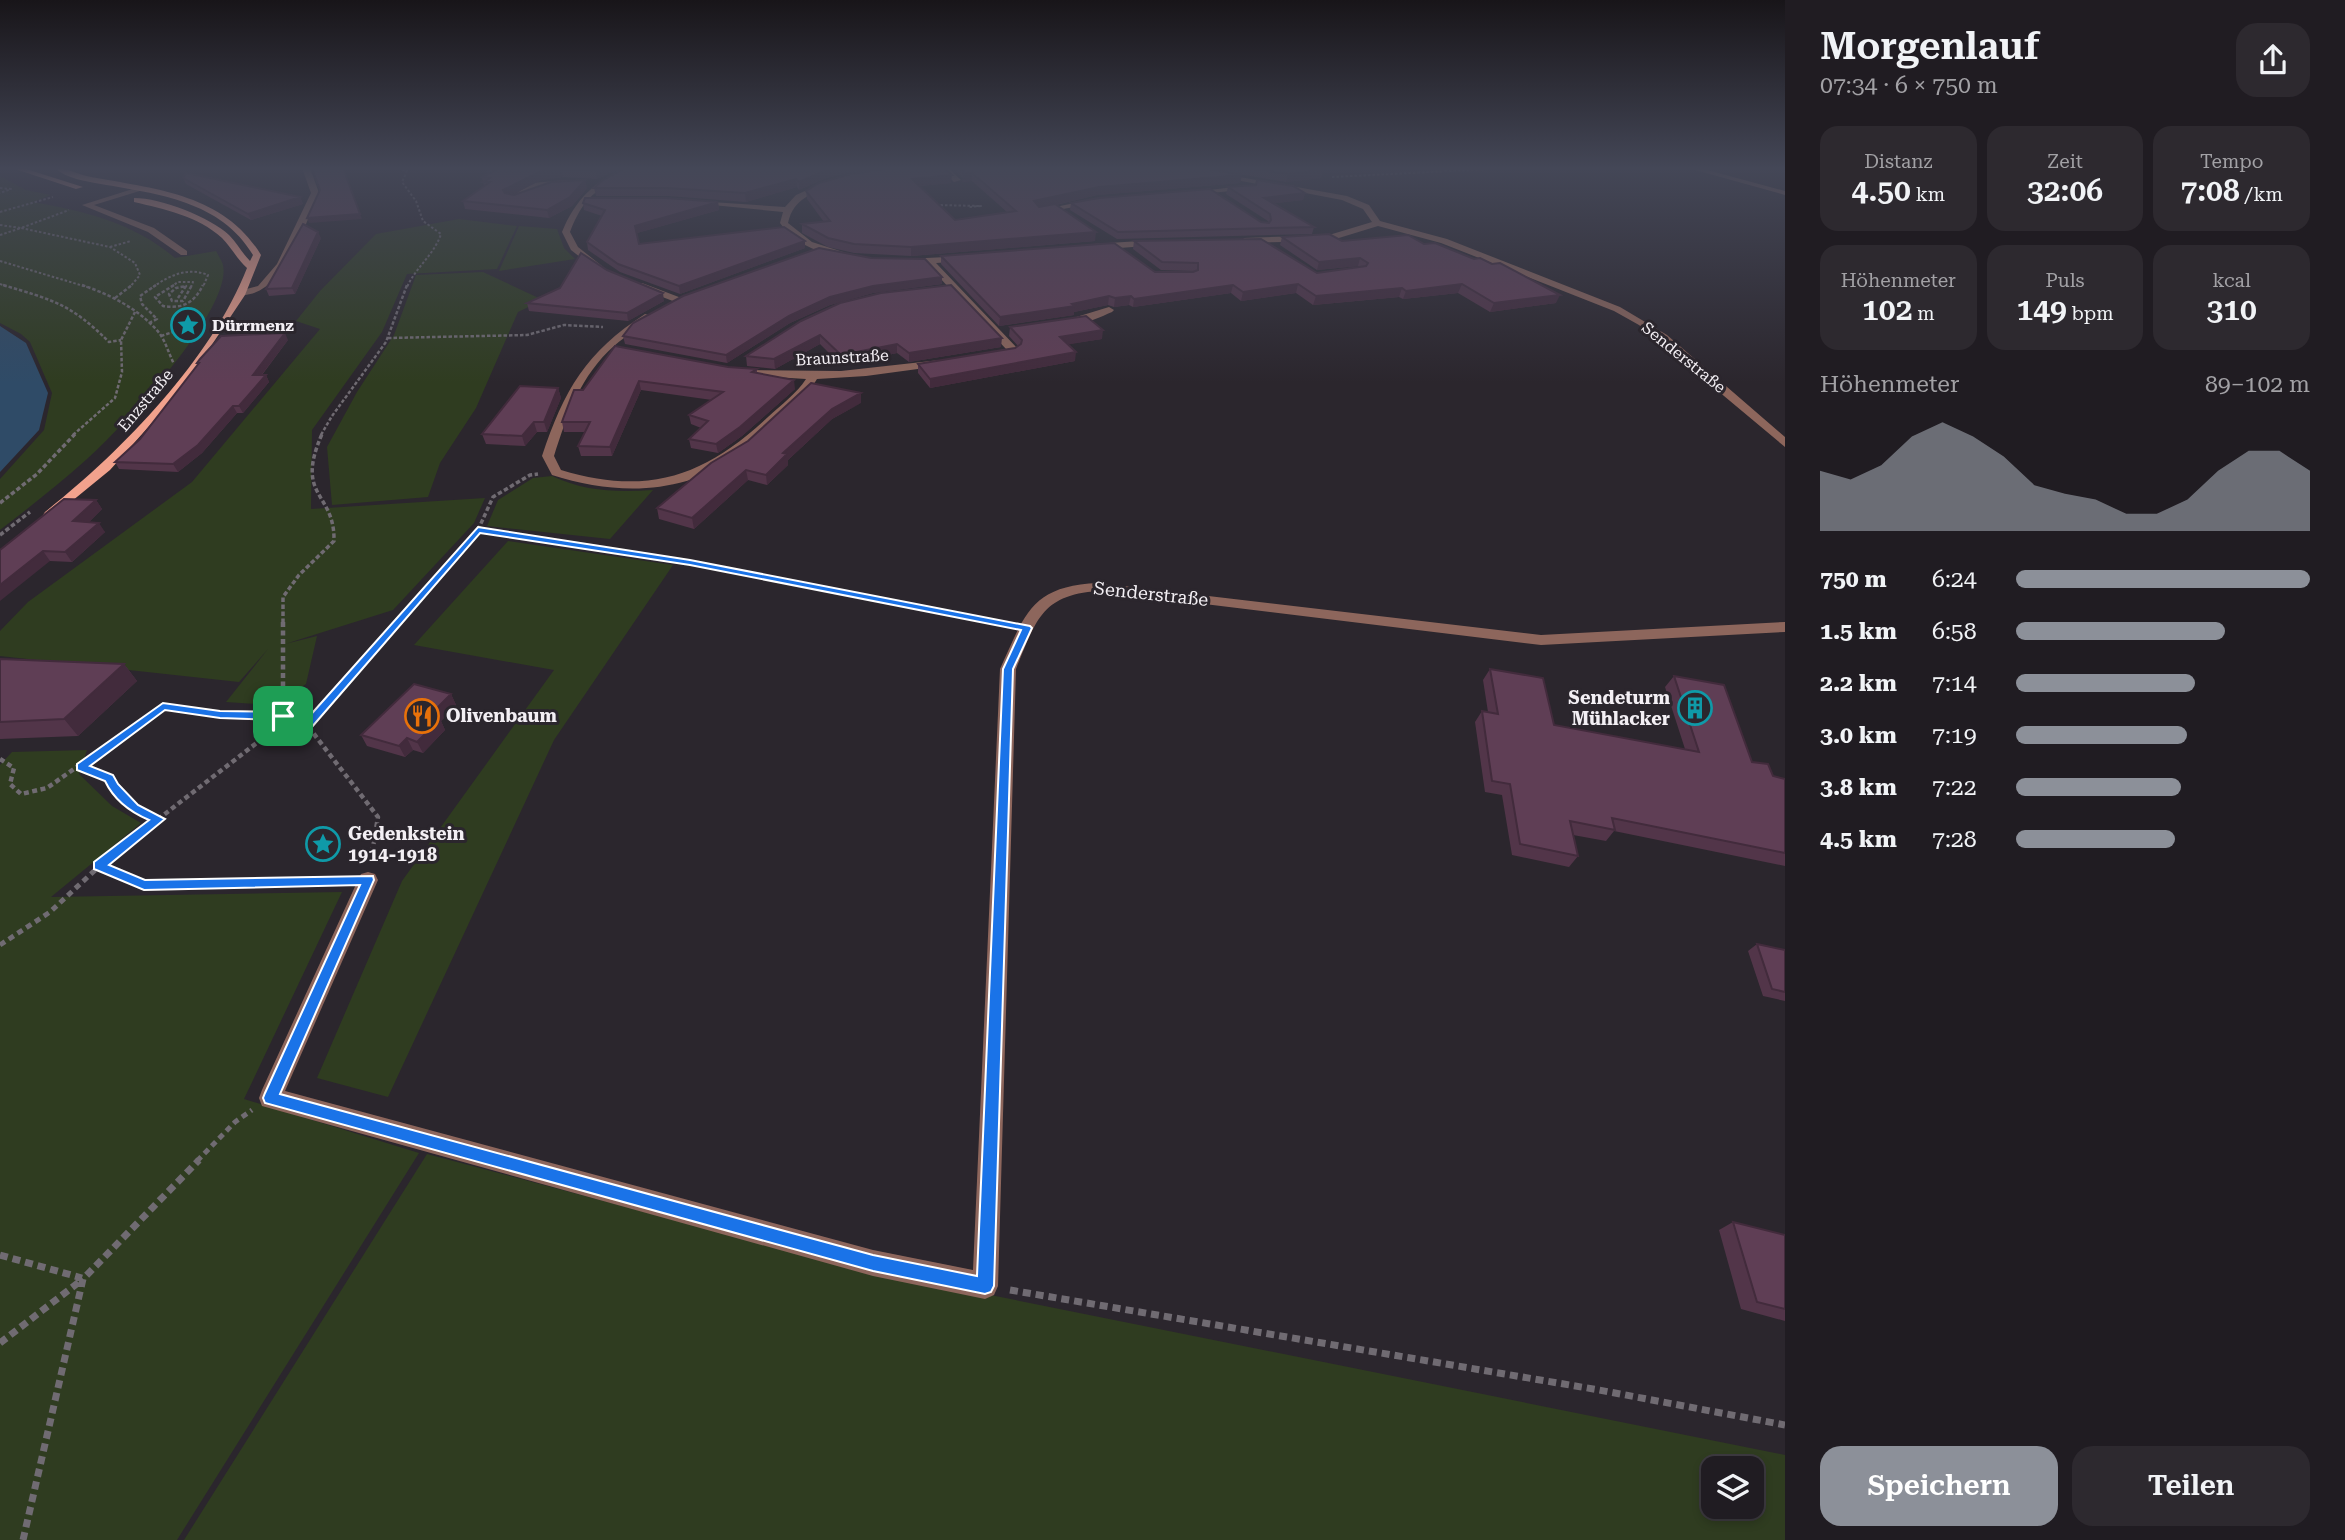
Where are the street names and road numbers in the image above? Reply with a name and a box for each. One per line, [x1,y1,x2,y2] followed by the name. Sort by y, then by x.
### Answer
[1638,318,1730,397] street label: Senderstraße
[795,346,889,369] street label: Braunstraße
[114,365,177,435] street label: Enzstraße
[1093,577,1210,610] street label: Senderstraße

